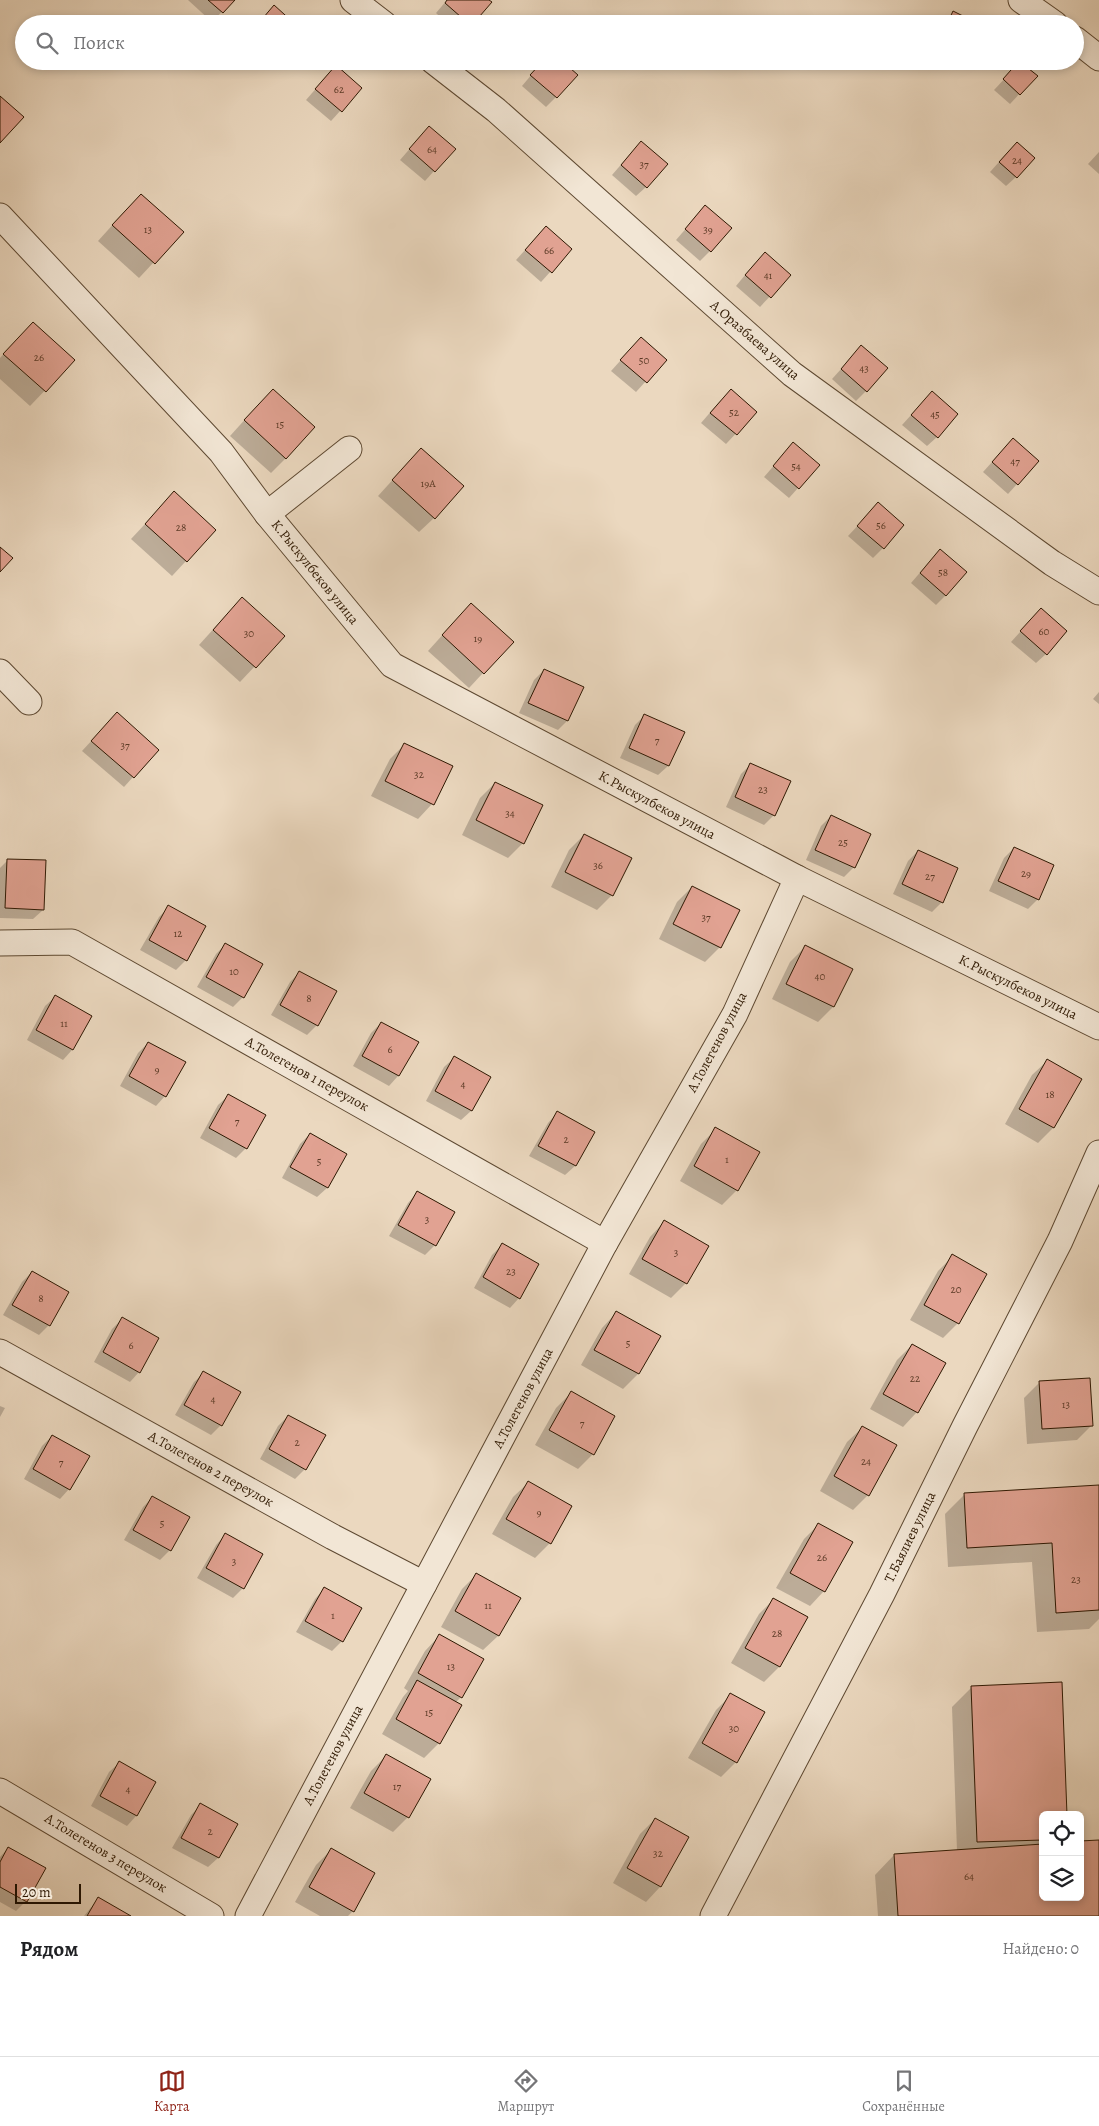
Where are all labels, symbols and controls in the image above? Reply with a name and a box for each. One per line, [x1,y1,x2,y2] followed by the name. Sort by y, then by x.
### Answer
[15,15,1084,70] search box
[33,29,61,57] icon: search
[73,30,125,56] text: Поиск
[334,82,344,97] house number: 62
[427,142,437,157] house number: 64
[1012,153,1022,168] house number: 24
[639,157,649,172] house number: 37
[144,222,152,237] house number: 13
[703,222,713,237] house number: 39
[544,243,554,258] house number: 66
[764,268,773,283] house number: 41
[705,295,804,385] street label: А.Оразбаева улица
[34,350,44,365] house number: 26
[639,353,649,368] house number: 50
[859,361,869,376] house number: 43
[729,405,739,420] house number: 52
[930,407,940,422] house number: 45
[276,417,285,432] house number: 15
[1010,454,1020,469] house number: 47
[791,459,801,474] house number: 54
[420,476,436,491] house number: 19А
[267,516,364,629] street label: К.Рыскулбеков улица
[876,518,886,533] house number: 56
[176,520,186,535] house number: 28
[938,565,948,580] house number: 58
[1039,624,1050,639] house number: 60
[244,626,254,641] house number: 30
[474,631,482,646] house number: 19
[655,733,660,748] house number: 7
[120,738,130,753] house number: 37
[595,766,719,844] street label: К.Рыскулбеков улица
[414,767,424,782] house number: 32
[758,782,768,797] house number: 23
[505,806,515,821] house number: 34
[838,835,848,850] house number: 25
[593,858,603,873] house number: 36
[1021,866,1031,881] house number: 29
[925,869,935,884] house number: 27
[701,910,711,925] house number: 37
[174,926,183,941] house number: 12
[956,950,1081,1024] street label: К.Рыскулбеков улица
[229,964,239,979] house number: 10
[815,969,826,984] house number: 40
[682,988,752,1096] street label: А.Толегенов улица
[306,991,312,1006] house number: 8
[60,1016,68,1031] house number: 11
[241,1032,372,1116] street label: А.Толегенов 1 переулок
[387,1042,393,1057] house number: 6
[154,1062,160,1077] house number: 9
[461,1077,466,1092] house number: 4
[1045,1087,1055,1102] house number: 18
[235,1114,240,1129] house number: 7
[563,1132,569,1147] house number: 2
[725,1152,729,1167] house number: 1
[317,1154,322,1169] house number: 5
[425,1212,429,1227] house number: 3
[674,1245,678,1260] house number: 3
[506,1264,516,1279] house number: 23
[950,1282,962,1297] house number: 20
[38,1291,44,1306] house number: 8
[626,1336,631,1351] house number: 5
[128,1338,134,1353] house number: 6
[488,1344,558,1452] street label: А.Толегенов улица
[910,1371,920,1386] house number: 22
[211,1392,216,1407] house number: 4
[1062,1397,1070,1412] house number: 13
[580,1416,585,1431] house number: 7
[144,1426,277,1511] street label: А.Толегенов 2 переулок
[294,1435,300,1450] house number: 2
[861,1454,871,1469] house number: 24
[59,1455,64,1470] house number: 7
[880,1488,940,1586] street label: Т.Баялиев улица
[536,1505,542,1520] house number: 9
[160,1516,165,1531] house number: 5
[817,1550,827,1565] house number: 26
[232,1554,236,1569] house number: 3
[1071,1572,1081,1587] house number: 23
[484,1598,492,1613] house number: 11
[331,1608,335,1623] house number: 1
[772,1626,782,1641] house number: 28
[447,1659,455,1674] house number: 13
[298,1701,368,1809] street label: А.Толегенов улица
[425,1705,434,1720] house number: 15
[729,1721,739,1736] house number: 30
[393,1779,402,1794] house number: 17
[126,1782,131,1797] house number: 4
[40,1808,171,1897] street label: А.Толегенов 3 переулок
[1039,1811,1084,1901] map controls
[1039,1811,1084,1856] button: locate
[207,1824,213,1839] house number: 2
[653,1846,663,1861] house number: 32
[1039,1856,1084,1901] button: layers
[964,1869,974,1884] house number: 64
[15,1881,81,1904] scale bar
[22,1883,51,1902] text: 20 m
[20,1935,78,1963] text: Рядом
[1002,1938,1079,1960] text: Найдено: 0
[154,2067,189,2116] tab: Карта
[498,2067,554,2116] tab: Маршрут
[862,2067,945,2116] tab: Сохранённые

